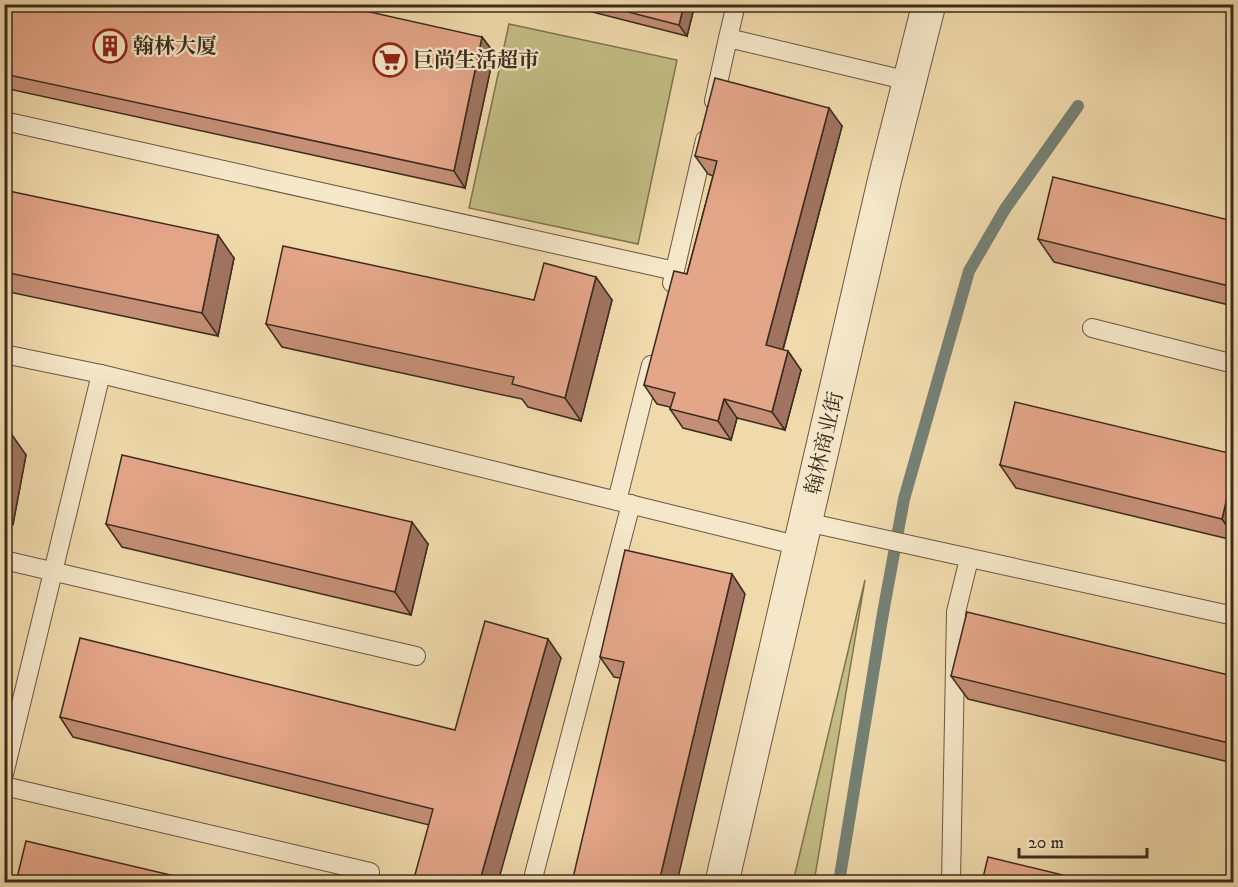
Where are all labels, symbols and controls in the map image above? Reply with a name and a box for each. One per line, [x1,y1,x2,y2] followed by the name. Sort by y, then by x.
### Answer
[92,28,128,64] building icon: 翰林大厦
[133,34,217,60] place label: 翰林大厦
[372,42,408,78] supermarket icon: 巨尚生活超市
[413,48,539,74] place label: 巨尚生活超市
[800,389,849,497] street label: 翰林商业街
[1019,821,1146,859] scale bar
[1028,832,1064,854] text: 20 m

